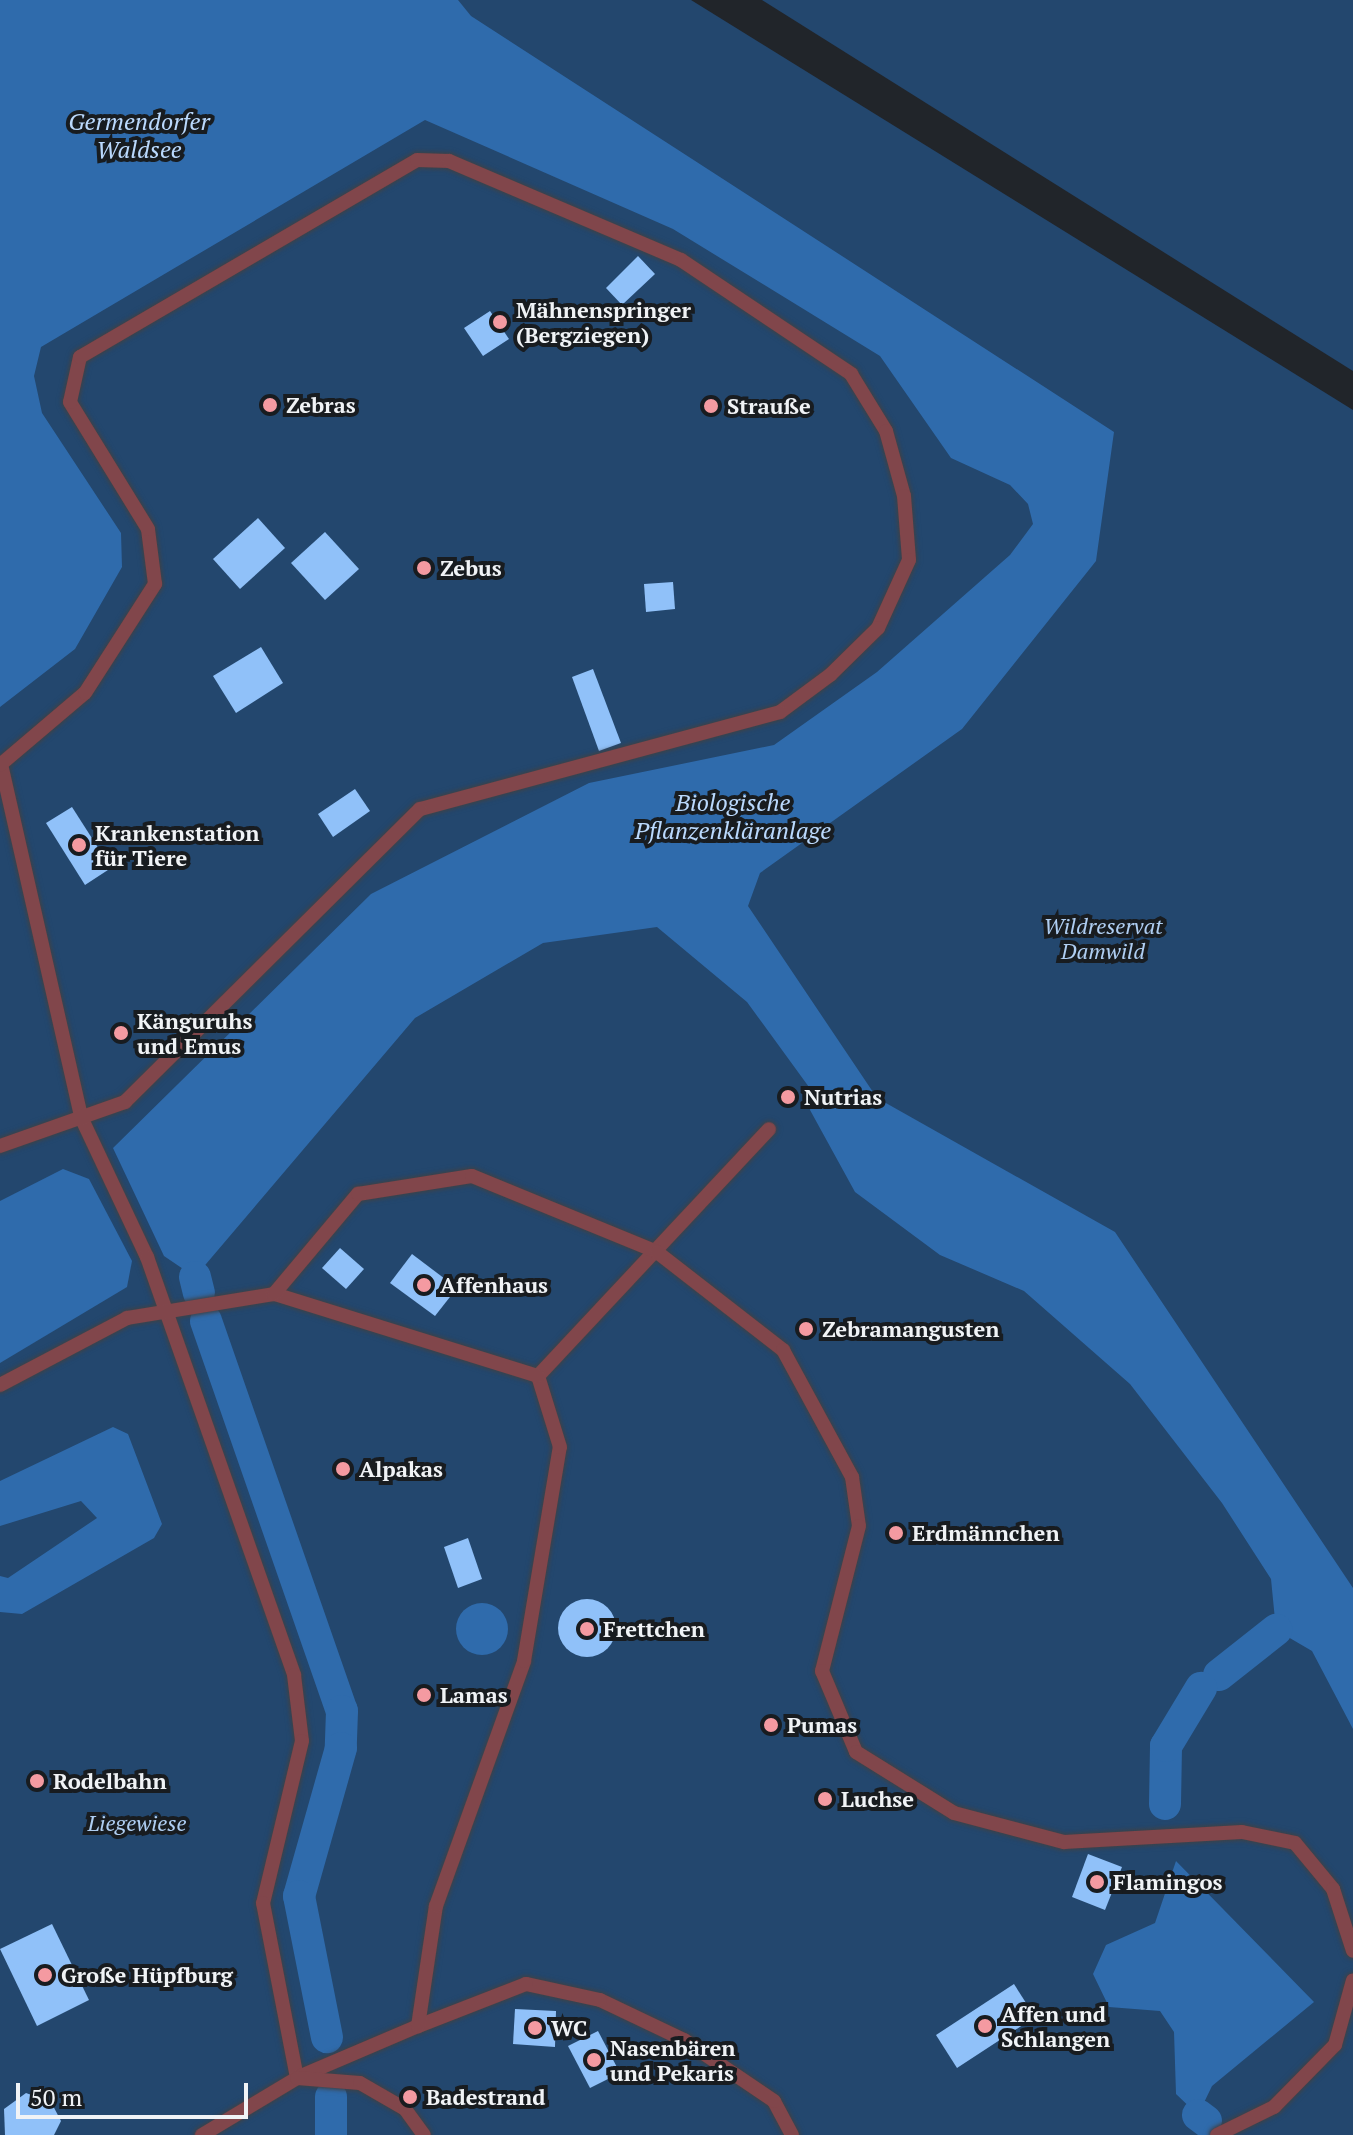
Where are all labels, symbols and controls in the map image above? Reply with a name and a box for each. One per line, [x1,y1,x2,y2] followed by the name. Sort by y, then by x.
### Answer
[68,108,210,164] water label: Germendorfer Waldsee
[516,296,691,348] place label: Mähnenspringer (Bergziegen)
[491,313,509,331] marker: Mähnenspringer (Bergziegen)
[286,392,356,418] place label: Zebras
[727,393,811,419] place label: Strauße
[261,396,279,414] marker: Zebras
[702,397,720,415] marker: Strauße
[440,555,502,581] place label: Zebus
[415,559,433,577] marker: Zebus
[635,789,831,845] water label: Biologische Pflanzenkläranlage
[95,819,259,870] place label: Krankenstation für Tiere
[70,836,88,854] marker: Krankenstation für Tiere
[1043,912,1163,964] park label: Wildreservat Damwild
[137,1007,252,1058] place label: Känguruhs und Emus
[112,1024,130,1042] marker: Känguruhs und Emus
[804,1084,882,1110] place label: Nutrias
[779,1088,797,1106] marker: Nutrias
[440,1272,548,1298] place label: Affenhaus
[415,1276,433,1294] marker: Affenhaus
[822,1316,999,1342] place label: Zebramangusten
[797,1320,815,1338] marker: Zebramangusten
[359,1456,443,1482] place label: Alpakas
[334,1460,352,1478] marker: Alpakas
[912,1520,1060,1546] place label: Erdmännchen
[887,1524,905,1542] marker: Erdmännchen
[603,1616,705,1642] place label: Frettchen
[578,1620,596,1638] marker: Frettchen
[440,1682,508,1708] place label: Lamas
[415,1686,433,1704] marker: Lamas
[787,1712,857,1738] place label: Pumas
[762,1716,780,1734] marker: Pumas
[53,1768,167,1794] place label: Rodelbahn
[28,1772,46,1790] marker: Rodelbahn
[841,1786,914,1812] place label: Luchse
[816,1790,834,1808] marker: Luchse
[87,1810,187,1836] park label: Liegewiese
[1113,1869,1222,1895] place label: Flamingos
[1088,1873,1106,1891] marker: Flamingos
[61,1962,233,1988] place label: Große Hüpfburg
[36,1966,54,1984] marker: Große Hüpfburg
[1001,2000,1110,2052] place label: Affen und Schlangen
[551,2015,587,2041] place label: WC
[976,2017,994,2035] marker: Affen und Schlangen
[526,2019,544,2037] marker: WC
[610,2034,736,2086] place label: Nasenbären und Pekaris
[585,2051,603,2069] marker: Nasenbären und Pekaris
[20,2067,252,2117] scale bar
[30,2081,82,2113] text: 50 m
[426,2084,545,2110] place label: Badestrand
[401,2088,419,2106] marker: Badestrand

